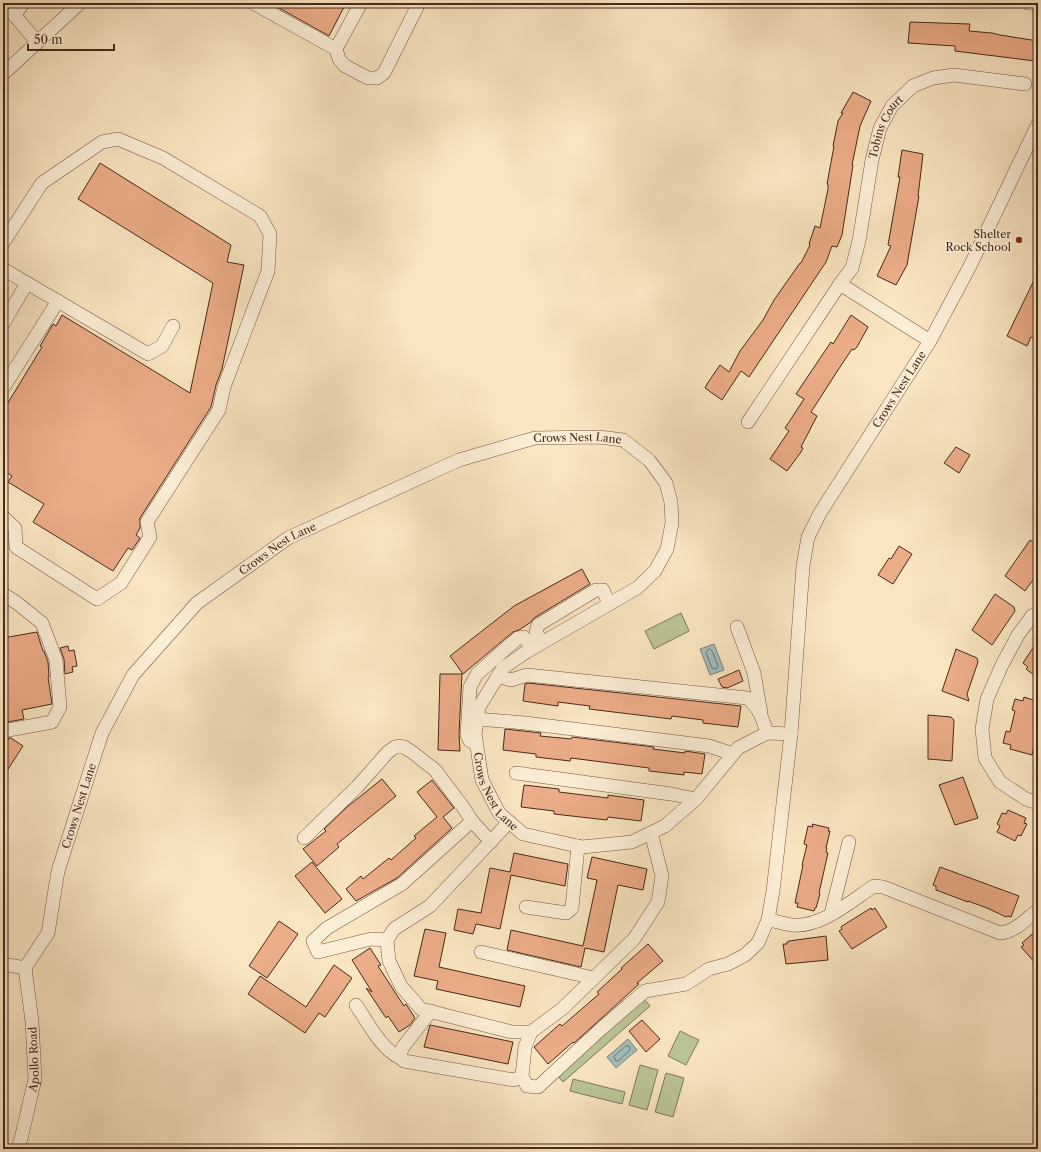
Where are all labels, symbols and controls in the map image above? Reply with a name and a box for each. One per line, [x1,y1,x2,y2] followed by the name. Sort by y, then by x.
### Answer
[28,26,114,52] scale bar
[34,32,63,47] text: 50 m
[866,92,906,160] street label: Tobins Court
[945,227,1012,254] place label: Shelter Rock School
[1014,235,1024,245] marker: Shelter Rock School
[869,348,929,430] street label: Crows Nest Lane
[533,430,623,447] street label: Crows Nest Lane
[236,519,318,578] street label: Crows Nest Lane
[471,751,521,834] street label: Crows Nest Lane
[59,762,99,850] street label: Crows Nest Lane
[25,1026,42,1094] street label: Apollo Road

